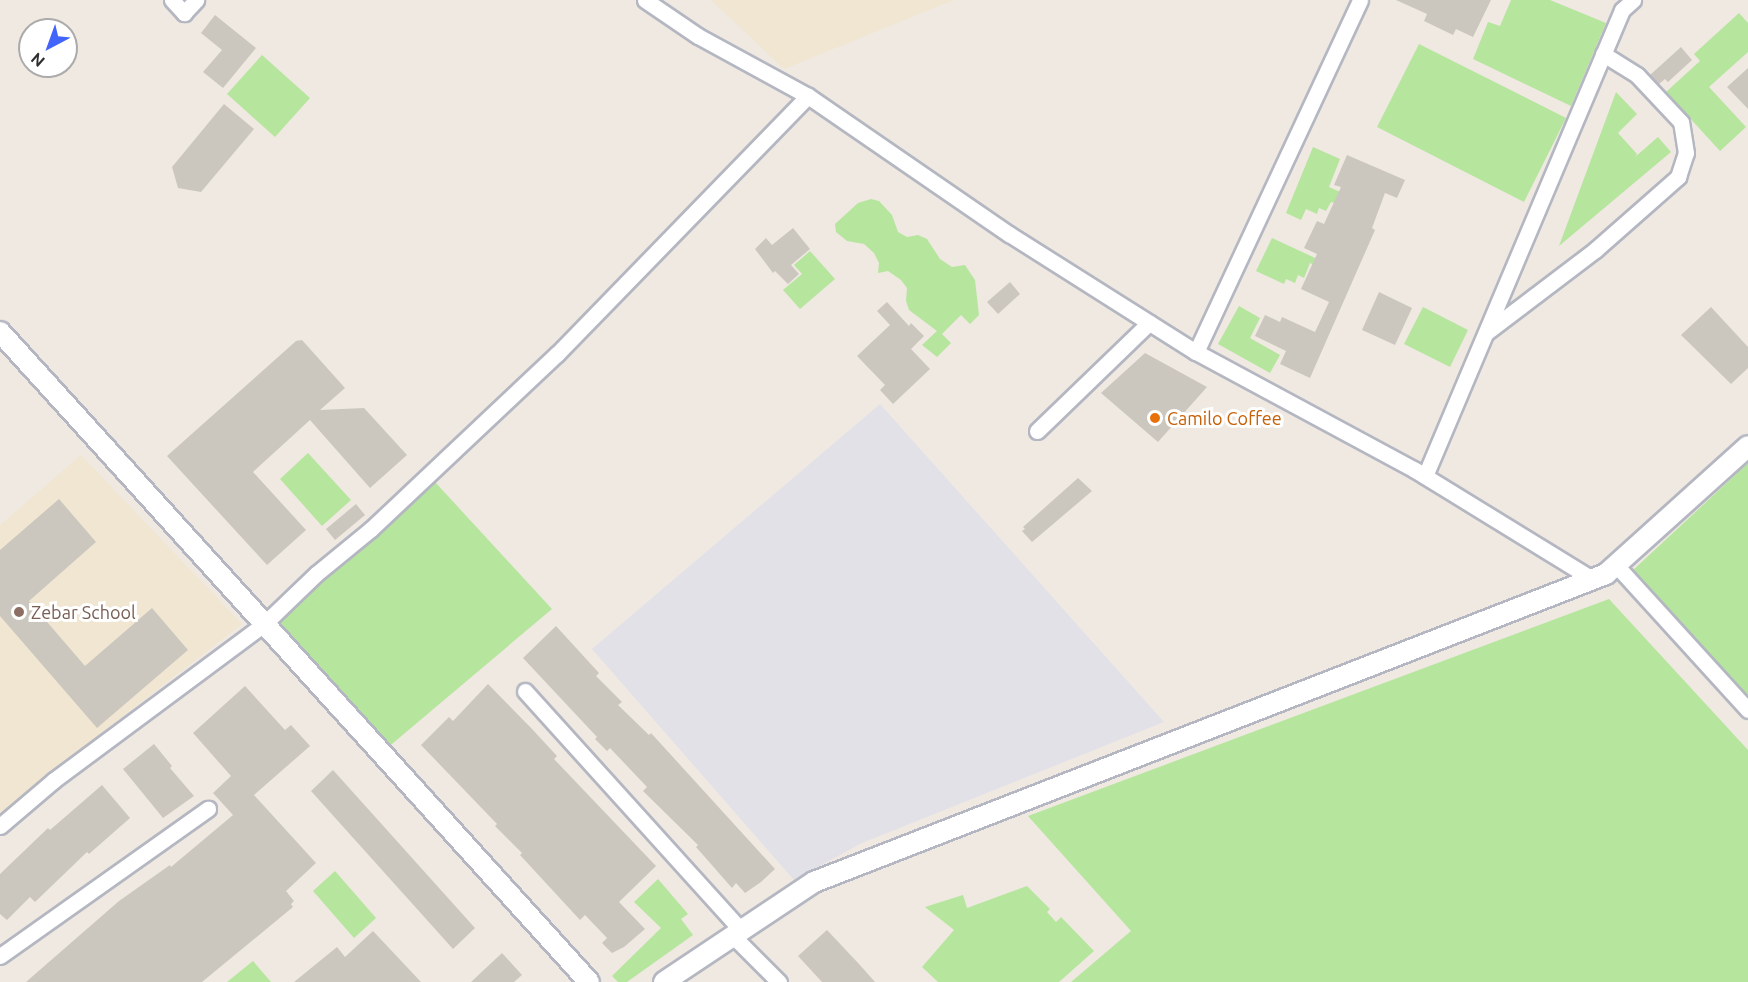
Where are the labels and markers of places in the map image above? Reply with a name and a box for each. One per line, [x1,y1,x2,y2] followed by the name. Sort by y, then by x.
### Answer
[1167,407,1282,429] place label: Camilo Coffee
[1148,411,1162,425] marker: Camilo Coffee
[31,601,136,623] place label: Zebar School
[12,605,26,619] marker: Zebar School

